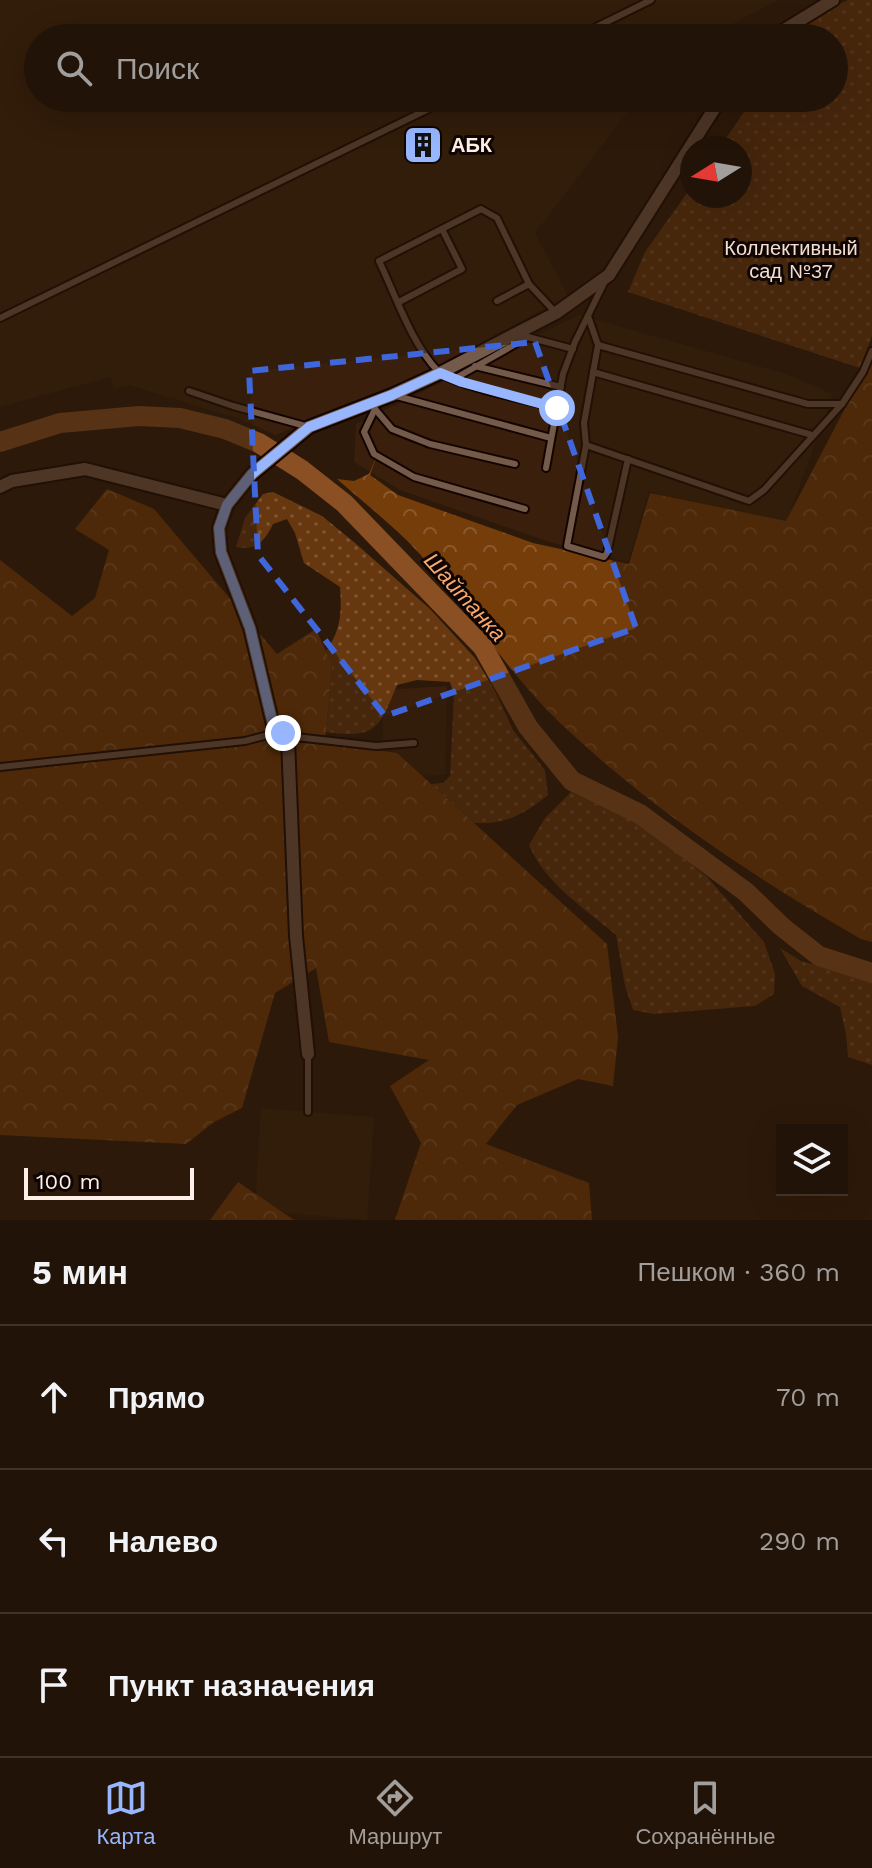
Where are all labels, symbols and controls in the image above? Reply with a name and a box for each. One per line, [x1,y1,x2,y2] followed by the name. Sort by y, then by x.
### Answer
[24,24,848,112] search box
[52,46,96,90] icon: search
[116,51,199,86] text: Поиск
[402,124,444,166] building icon: АБК
[451,133,493,157] place label: АБК
[680,136,752,208] north arrow
[724,236,858,283] park label: Коллективный сад №37
[539,390,575,426] route start
[419,548,511,646] water label: Шайтанка
[265,715,301,751] route end
[776,1124,848,1196] map controls
[776,1124,848,1196] button: layers
[24,1164,194,1200] scale bar
[36,1169,100,1194] text: 100 m
[32,1252,128,1292] text: 5 мин
[638,1257,840,1287] text: Пешком · 360 m
[32,1375,76,1419] icon: ahead
[108,1380,205,1415] text: Прямо
[776,1382,840,1412] text: 70 m
[32,1519,76,1563] icon: left
[108,1524,218,1559] text: Налево
[759,1526,840,1556] text: 290 m
[32,1663,76,1707] icon: arrive
[108,1668,375,1703] text: Пункт назначения
[97,1776,155,1850] tab: Карта
[349,1776,442,1850] tab: Маршрут
[635,1776,775,1850] tab: Сохранённые

